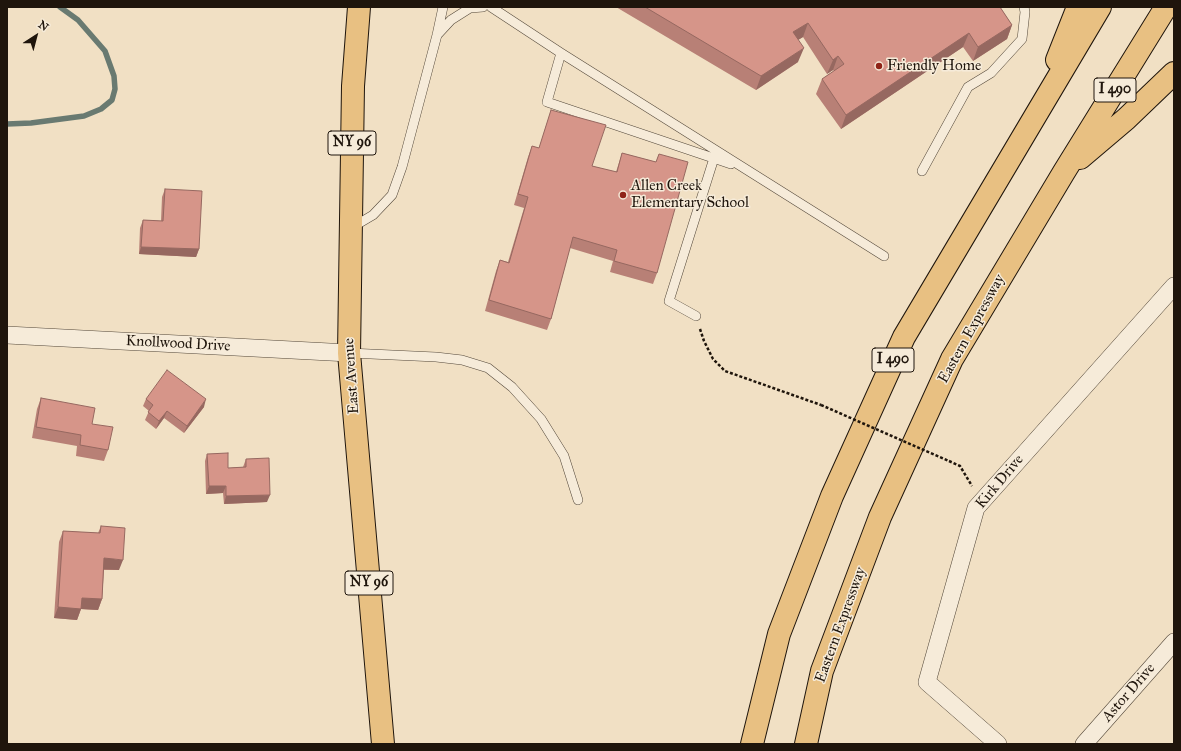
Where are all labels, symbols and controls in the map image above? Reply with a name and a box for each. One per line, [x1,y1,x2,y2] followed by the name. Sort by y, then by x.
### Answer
[16,16,56,56] north arrow
[36,18,51,34] text: N
[887,57,981,75] place label: Friendly Home
[874,61,884,71] marker: Friendly Home
[1094,78,1136,102] road number: I 490
[328,131,376,155] road number: NY 96
[631,177,749,212] place label: Allen Creek Elementary School
[618,190,628,200] marker: Allen Creek Elementary School
[935,271,1009,387] street label: Eastern Expressway
[125,332,231,356] street label: Knollwood Drive
[340,337,364,415] street label: East Avenue
[872,348,914,372] road number: I 490
[972,451,1028,513] street label: Kirk Drive
[812,565,870,685] street label: Eastern Expressway
[345,571,393,595] road number: NY 96
[1099,660,1159,726] street label: Astor Drive

